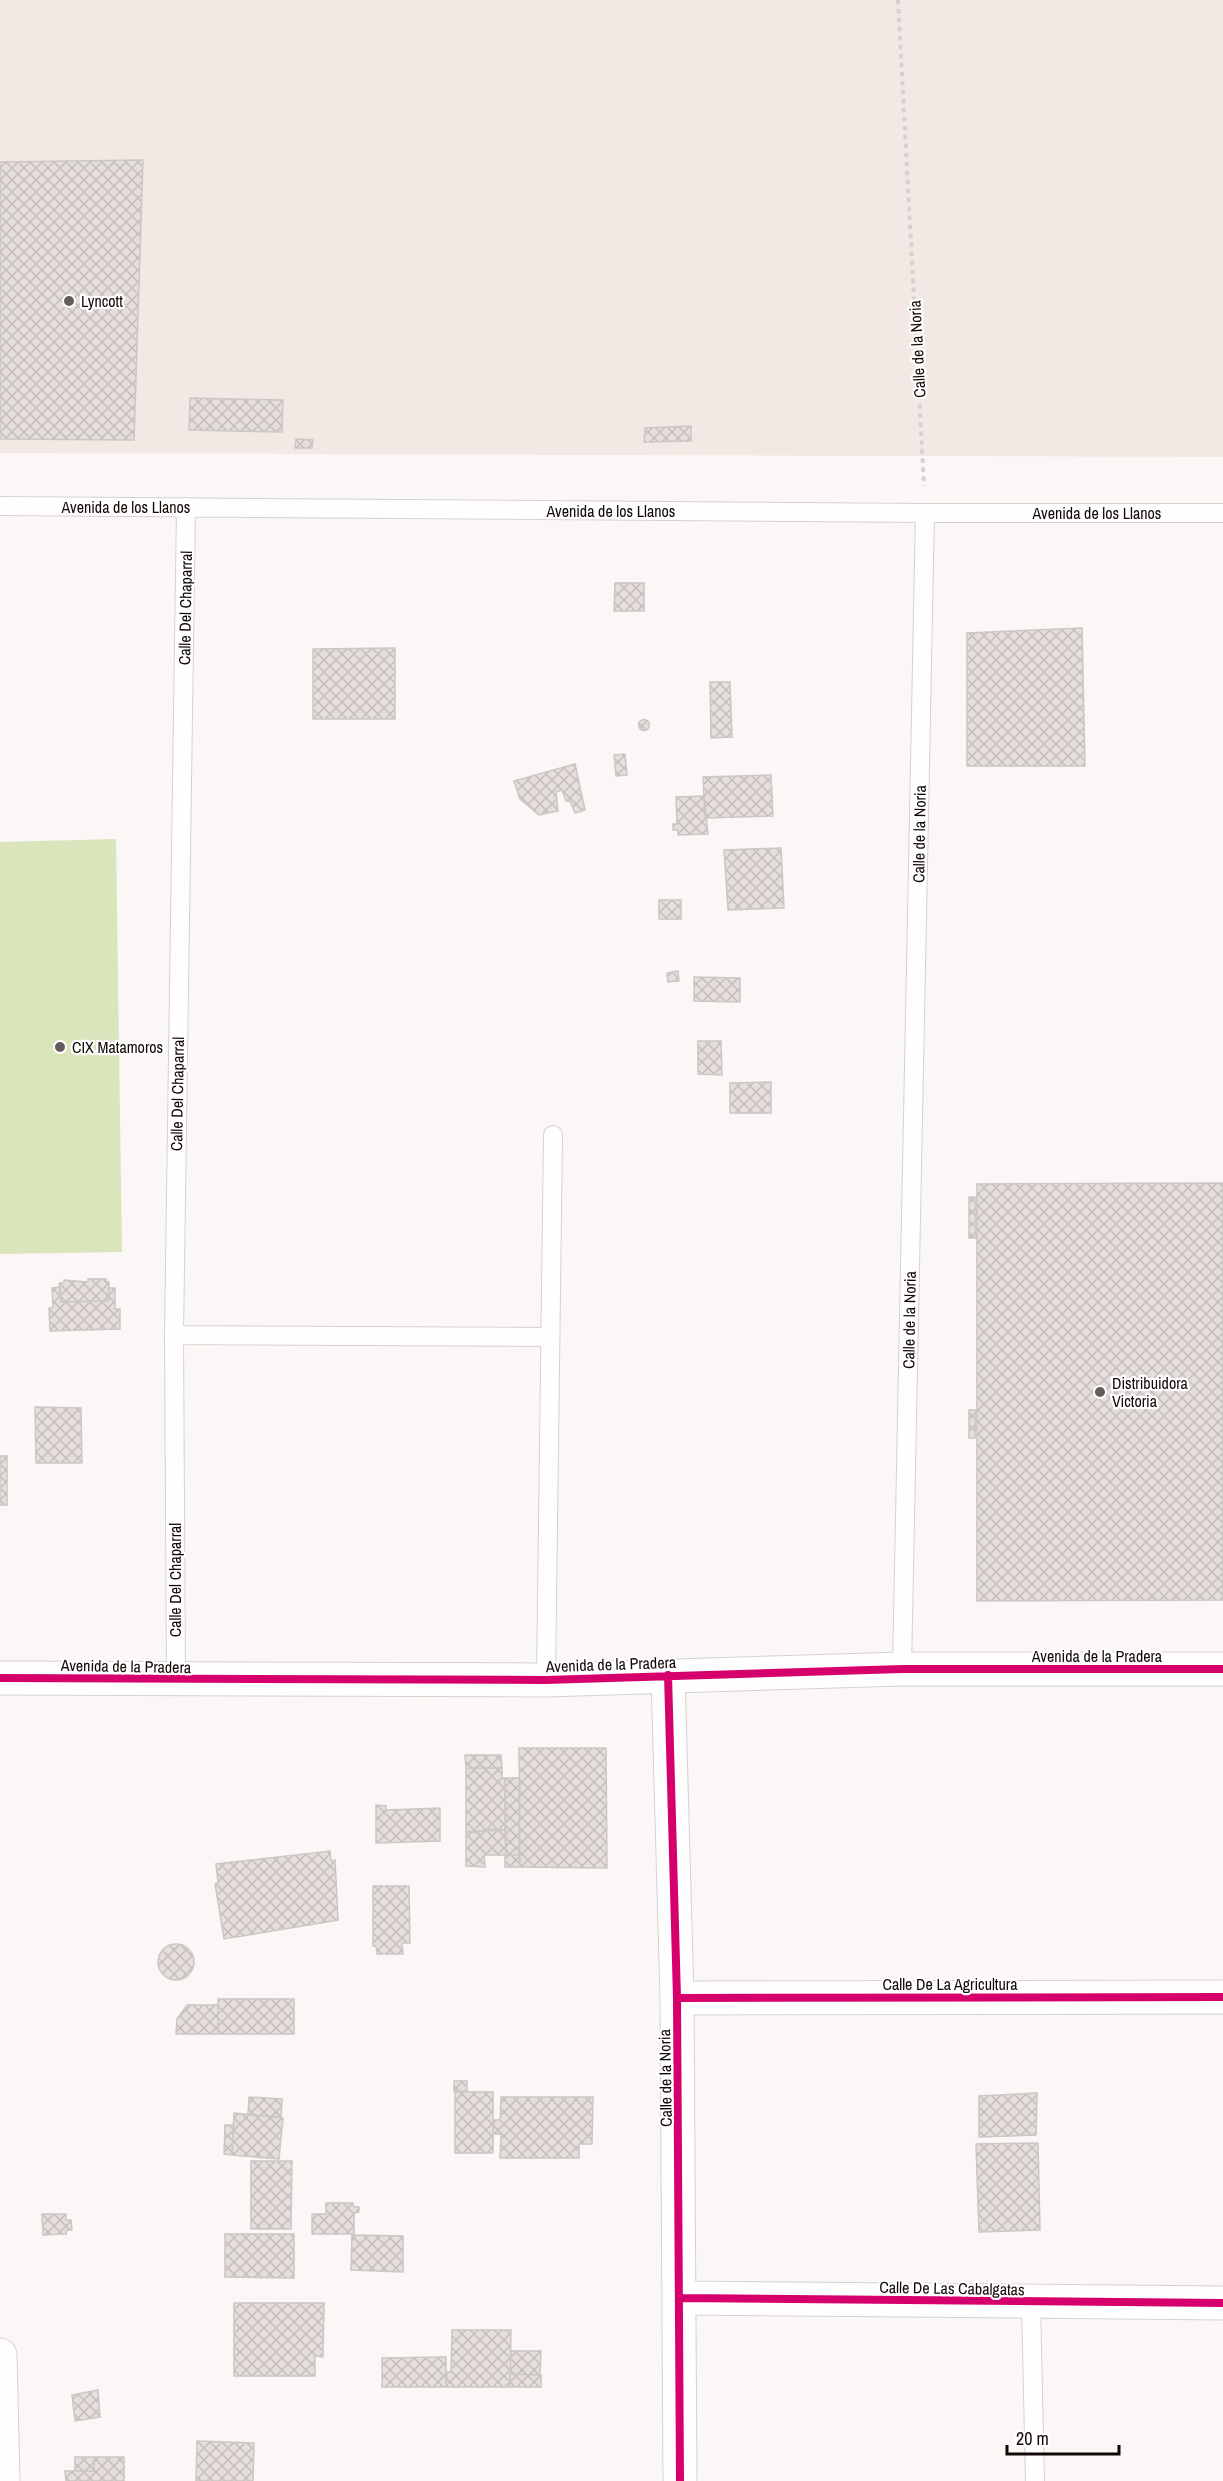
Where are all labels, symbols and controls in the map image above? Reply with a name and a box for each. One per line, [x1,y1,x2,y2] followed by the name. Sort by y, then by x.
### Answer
[81,290,123,312] place label: Lyncott
[62,294,76,308] marker: Lyncott
[903,299,931,398] street label: Calle de la Noria
[61,496,190,518] street label: Avenida de los Llanos
[546,500,675,522] street label: Avenida de los Llanos
[1032,502,1161,524] street label: Avenida de los Llanos
[173,550,197,665] street label: Calle Del Chaparral
[907,784,931,883] street label: Calle de la Noria
[72,1036,163,1058] place label: CIX Matamoros
[165,1036,189,1151] street label: Calle Del Chaparral
[53,1040,67,1054] marker: CIX Matamoros
[897,1270,921,1369] street label: Calle de la Noria
[1112,1372,1189,1412] place label: Distribuidora Victoria
[1093,1385,1107,1399] marker: Distribuidora Victoria
[164,1523,186,1637] street label: Calle Del Chaparral
[1031,1645,1163,1667] street label: Avenida de la Pradera
[544,1651,677,1677] street label: Avenida de la Pradera
[60,1654,192,1678] street label: Avenida de la Pradera
[883,1973,1018,1995] street label: Calle De La Agricultura
[653,2028,677,2127] street label: Calle de la Noria
[879,2276,1025,2300] street label: Calle De Las Cabalgatas
[1007,2418,1120,2456] scale bar
[1016,2426,1049,2451] text: 20 m

